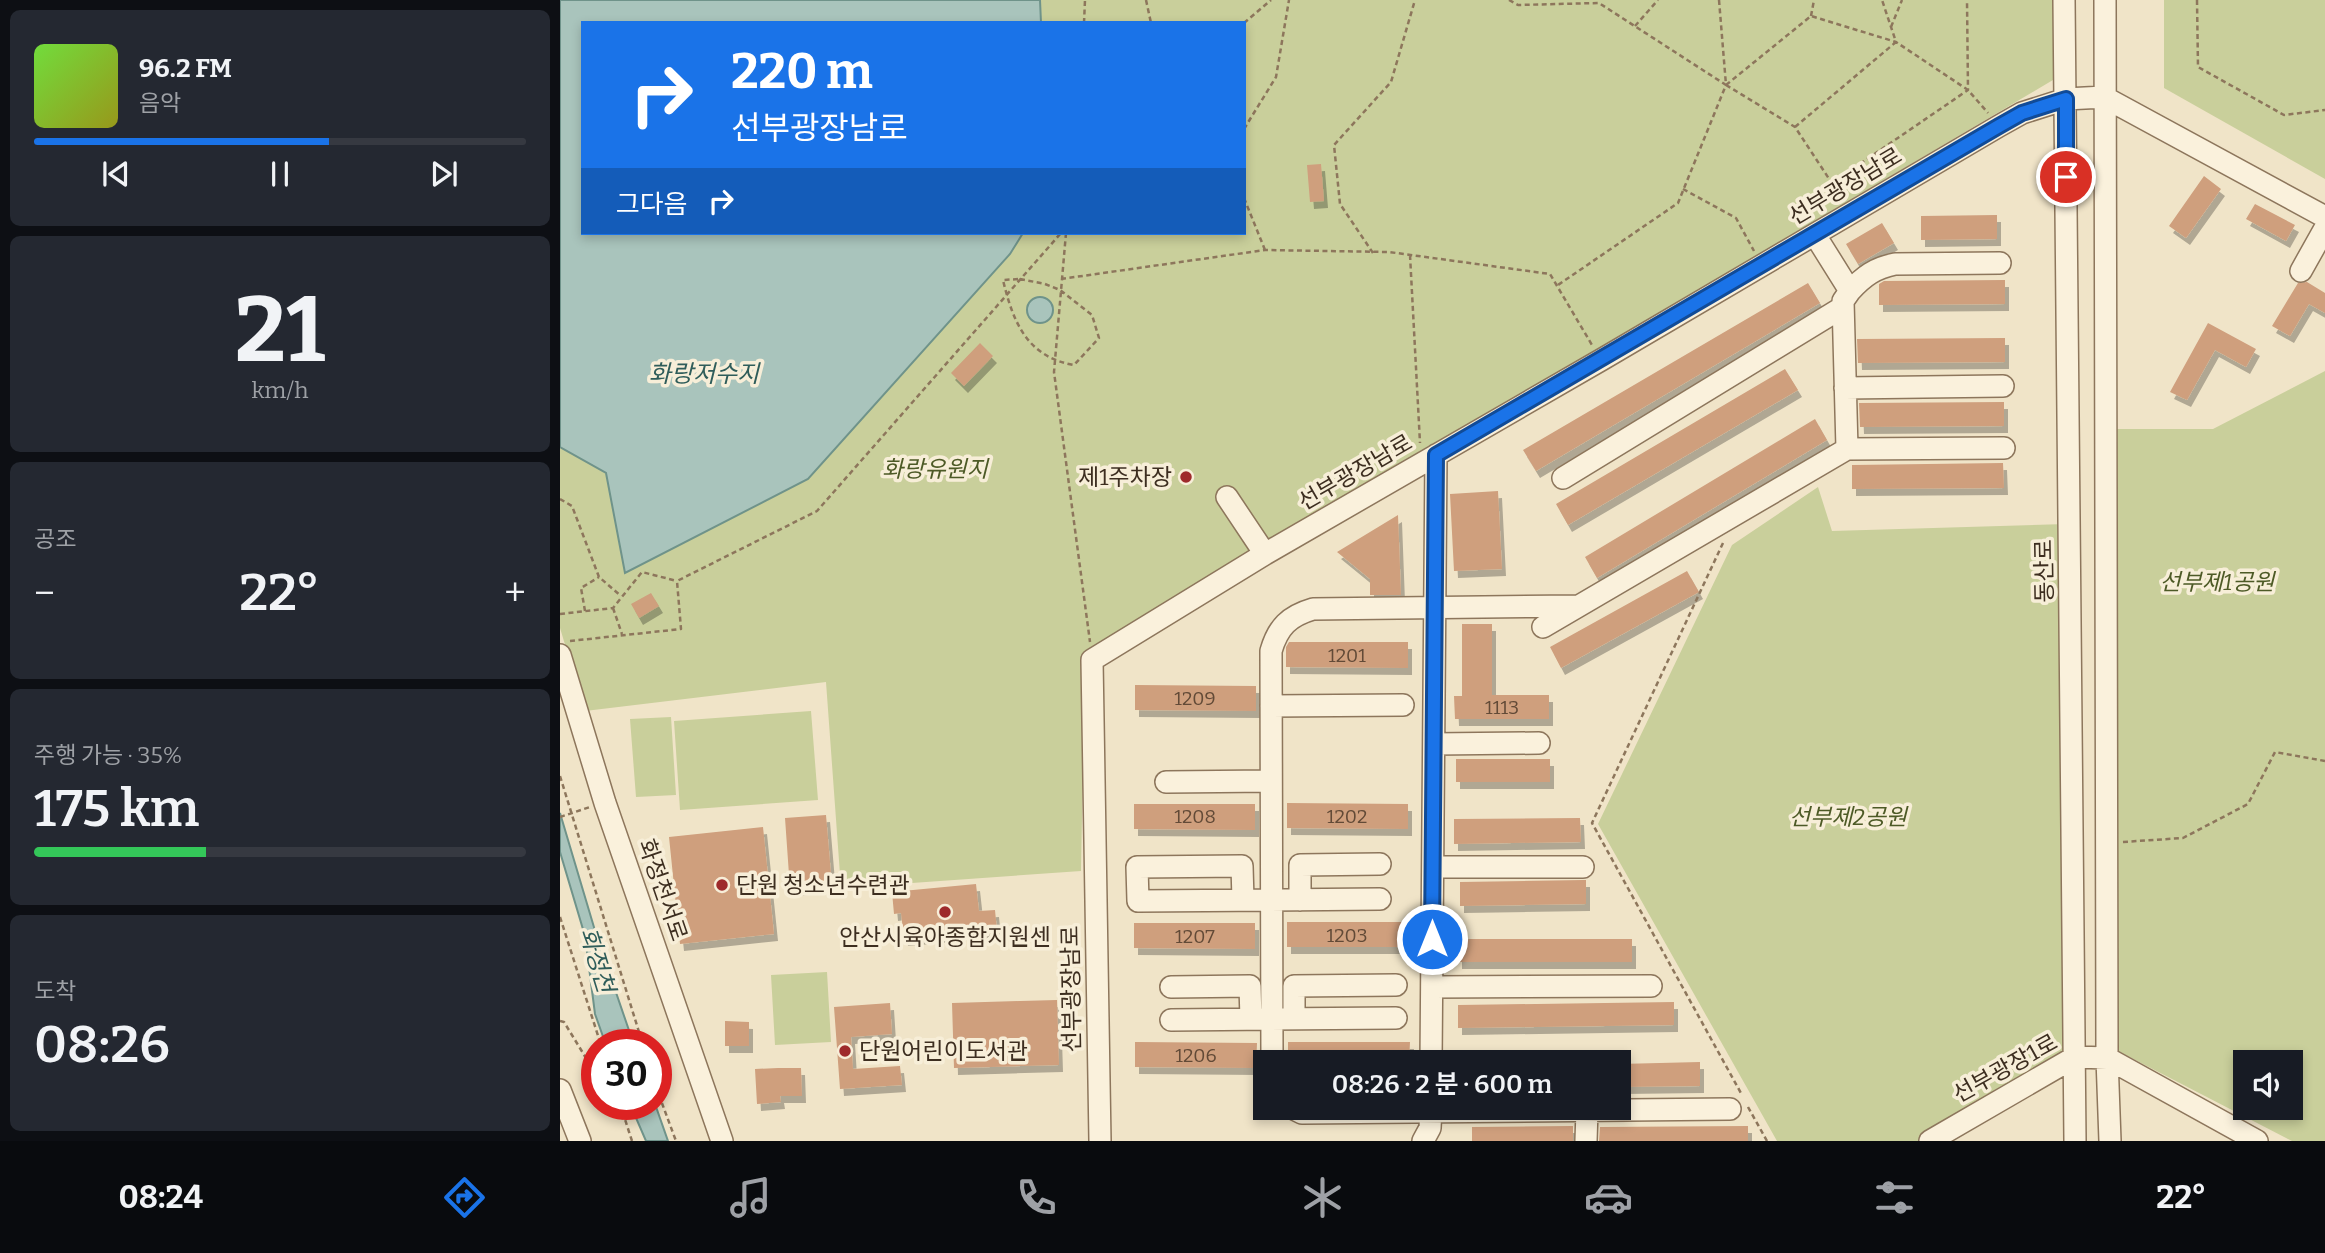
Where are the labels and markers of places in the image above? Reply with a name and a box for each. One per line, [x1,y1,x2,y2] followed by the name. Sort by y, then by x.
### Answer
[2036,147,2096,207] pin
[1078,463,1172,491] place label: 제1주차장
[1178,469,1194,485] marker: 제1주차장
[736,871,910,899] place label: 단원 청소년수련관
[714,877,730,893] marker: 단원 청소년수련관
[937,904,953,920] marker: 안산시육아종합지원센
[839,923,1051,951] place label: 안산시육아종합지원센
[859,1037,1028,1065] place label: 단원어린이도서관
[837,1043,853,1059] marker: 단원어린이도서관

